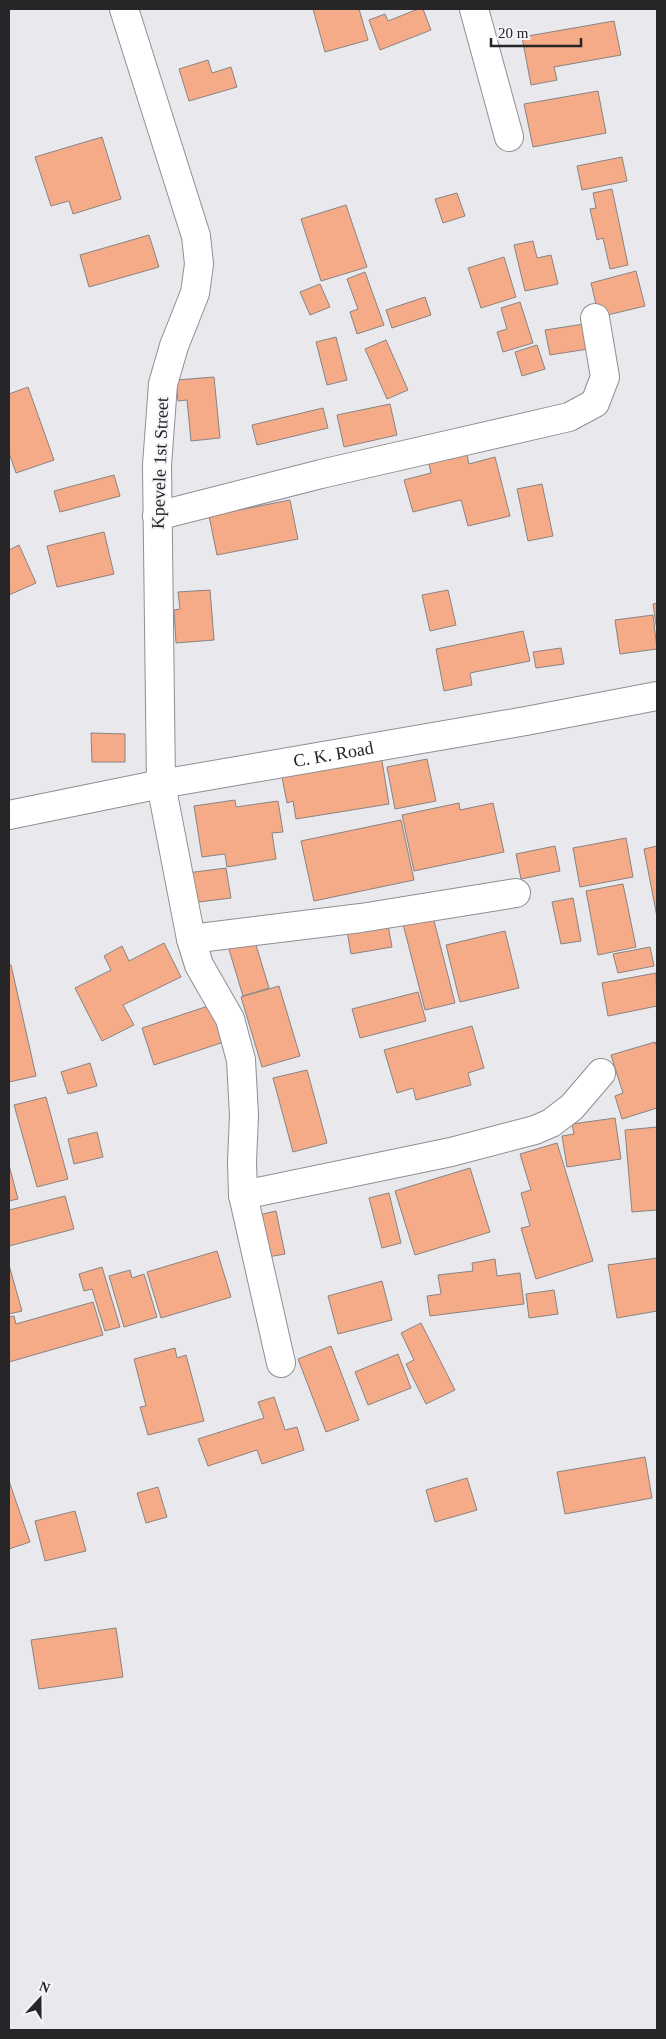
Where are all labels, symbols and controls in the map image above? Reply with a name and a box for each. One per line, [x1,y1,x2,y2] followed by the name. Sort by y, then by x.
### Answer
[491,15,581,47] scale bar
[498,25,529,41] text: 20 m
[148,397,172,529] street label: Kpevele 1st Street
[292,738,375,771] street label: C. K. Road
[15,1974,65,2024] north arrow
[37,1979,52,1996] text: N

